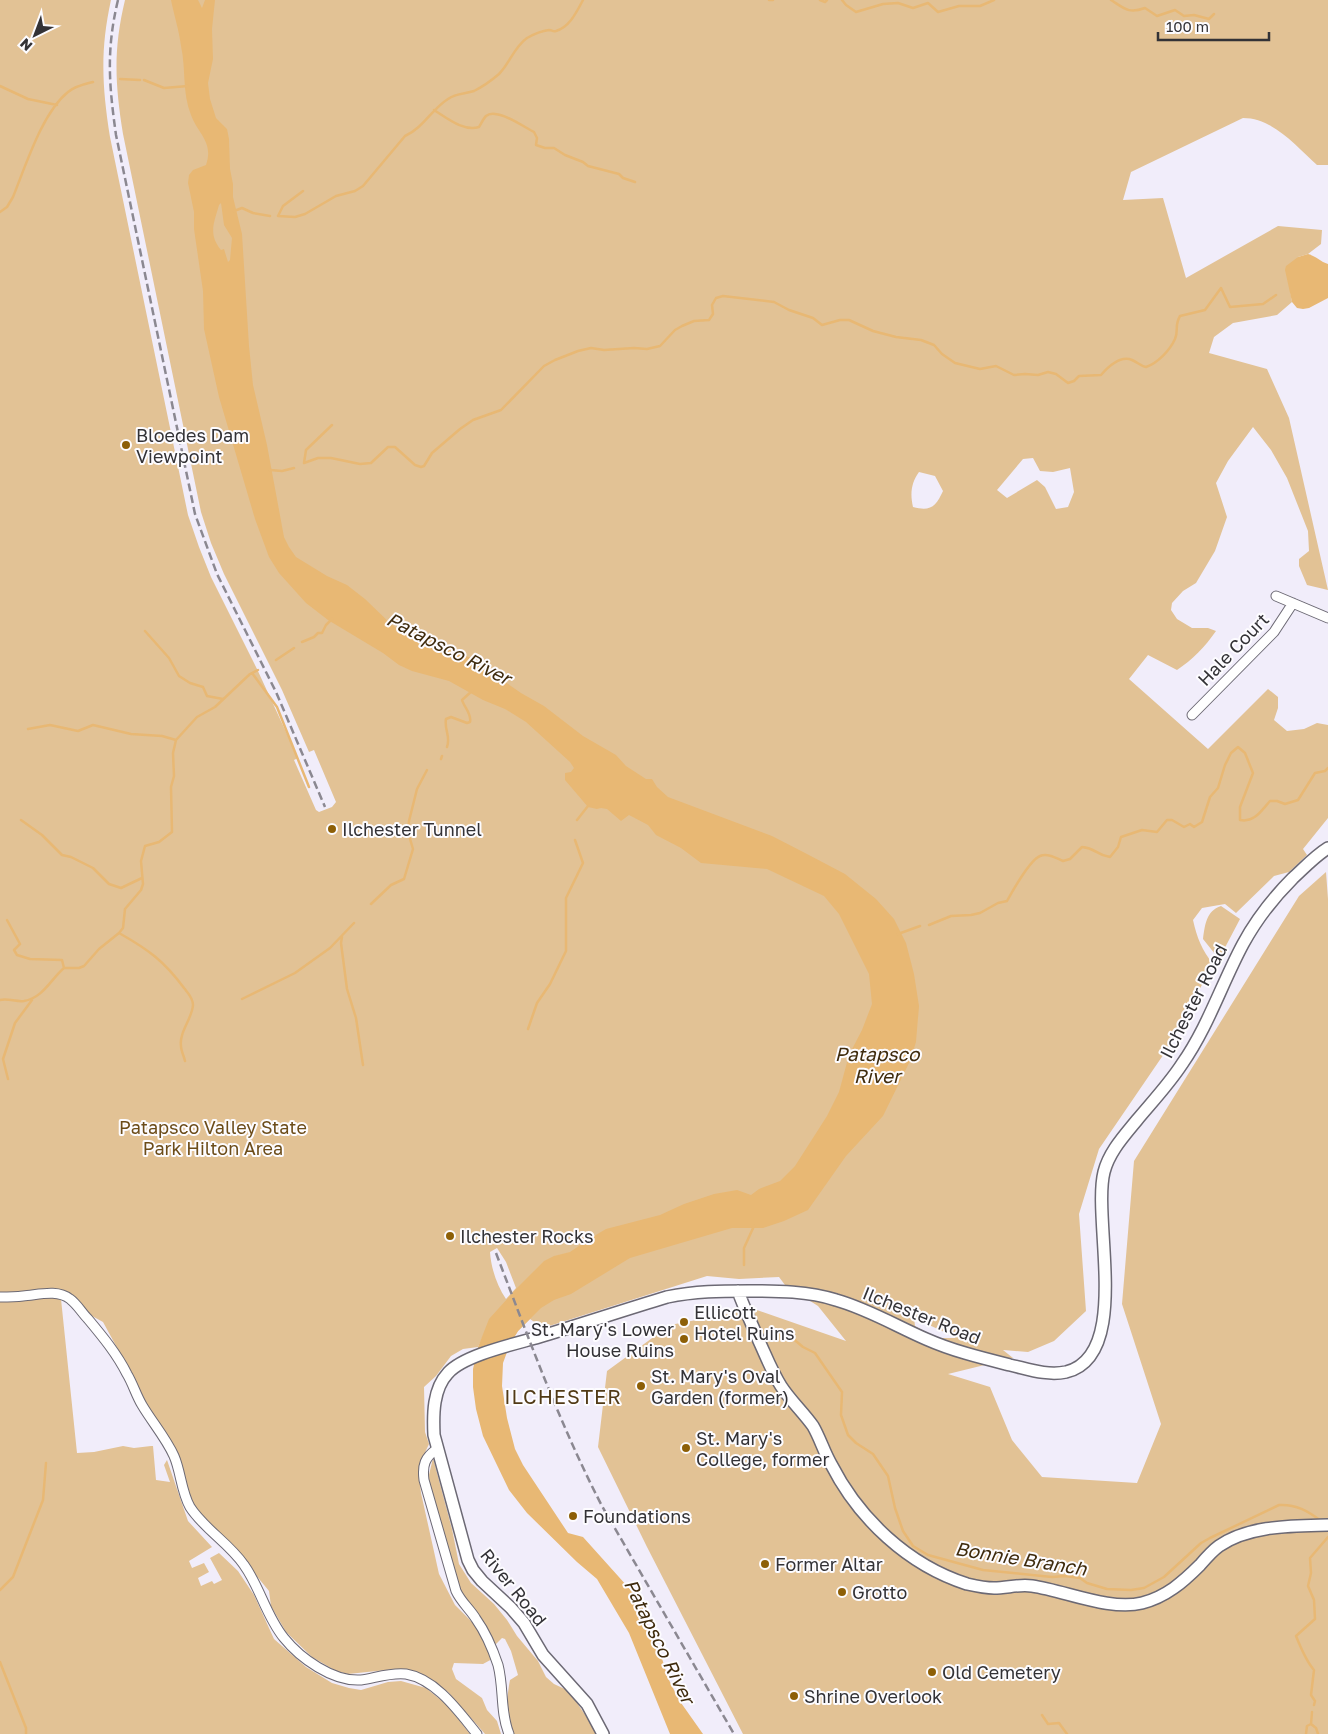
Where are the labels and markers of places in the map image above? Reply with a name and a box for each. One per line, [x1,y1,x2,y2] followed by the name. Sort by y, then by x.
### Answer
[136,424,249,467] place label: Bloedes Dam Viewpoint
[120,439,132,451] marker: Bloedes Dam Viewpoint
[342,818,482,840] place label: Ilchester Tunnel
[326,823,338,835] marker: Ilchester Tunnel
[460,1225,594,1247] place label: Ilchester Rocks
[444,1230,456,1242] marker: Ilchester Rocks
[694,1301,795,1344] place label: Ellicott Hotel Ruins
[678,1316,690,1328] marker: Ellicott Hotel Ruins
[531,1318,674,1361] place label: St. Mary's Lower House Ruins
[678,1333,690,1345] marker: St. Mary's Lower House Ruins
[651,1365,789,1408] place label: St. Mary's Oval Garden (former)
[635,1380,647,1392] marker: St. Mary's Oval Garden (former)
[696,1427,829,1470] place label: St. Mary's College, former
[680,1442,692,1454] marker: St. Mary's College, former
[583,1505,691,1527] place label: Foundations
[567,1510,579,1522] marker: Foundations
[775,1553,883,1575] place label: Former Altar
[759,1558,771,1570] marker: Former Altar
[852,1581,907,1603] place label: Grotto
[836,1586,848,1598] marker: Grotto
[942,1661,1061,1683] place label: Old Cemetery
[926,1666,938,1678] marker: Old Cemetery
[804,1685,942,1707] place label: Shrine Overlook
[788,1690,800,1702] marker: Shrine Overlook

